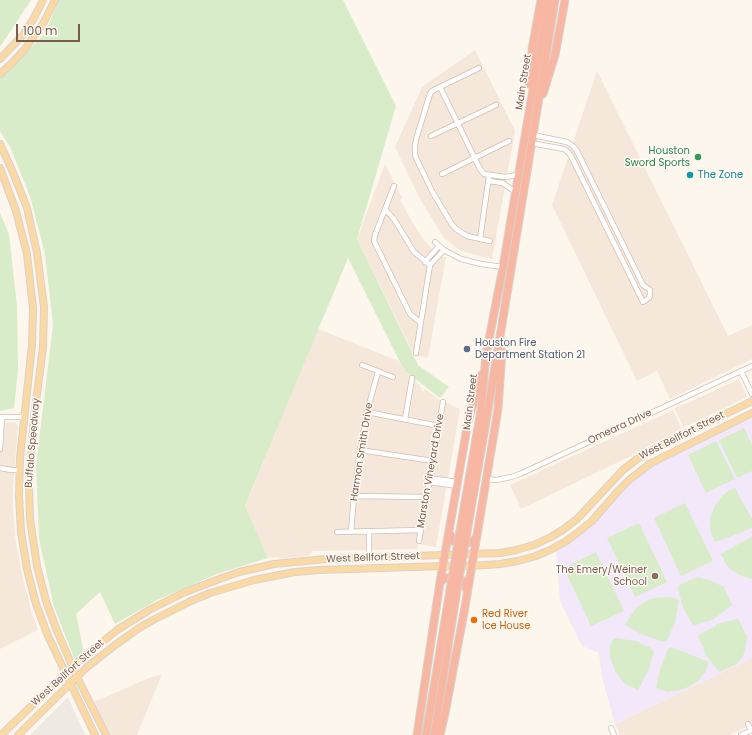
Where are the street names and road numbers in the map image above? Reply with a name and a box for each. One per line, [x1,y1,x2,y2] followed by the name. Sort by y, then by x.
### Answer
[514,53,534,111] street label: Main Street
[462,373,480,431] street label: Main Street
[23,398,43,488] street label: Buffalo Speedway
[348,402,376,502] street label: Harmon Smith Drive
[586,407,654,447] street label: Omeara Drive
[638,409,726,463] street label: West Bellfort Street
[415,413,447,529] street label: Marston Vineyard Drive
[326,550,420,566] street label: West Bellfort Street
[29,637,107,709] street label: West Bellfort Street

